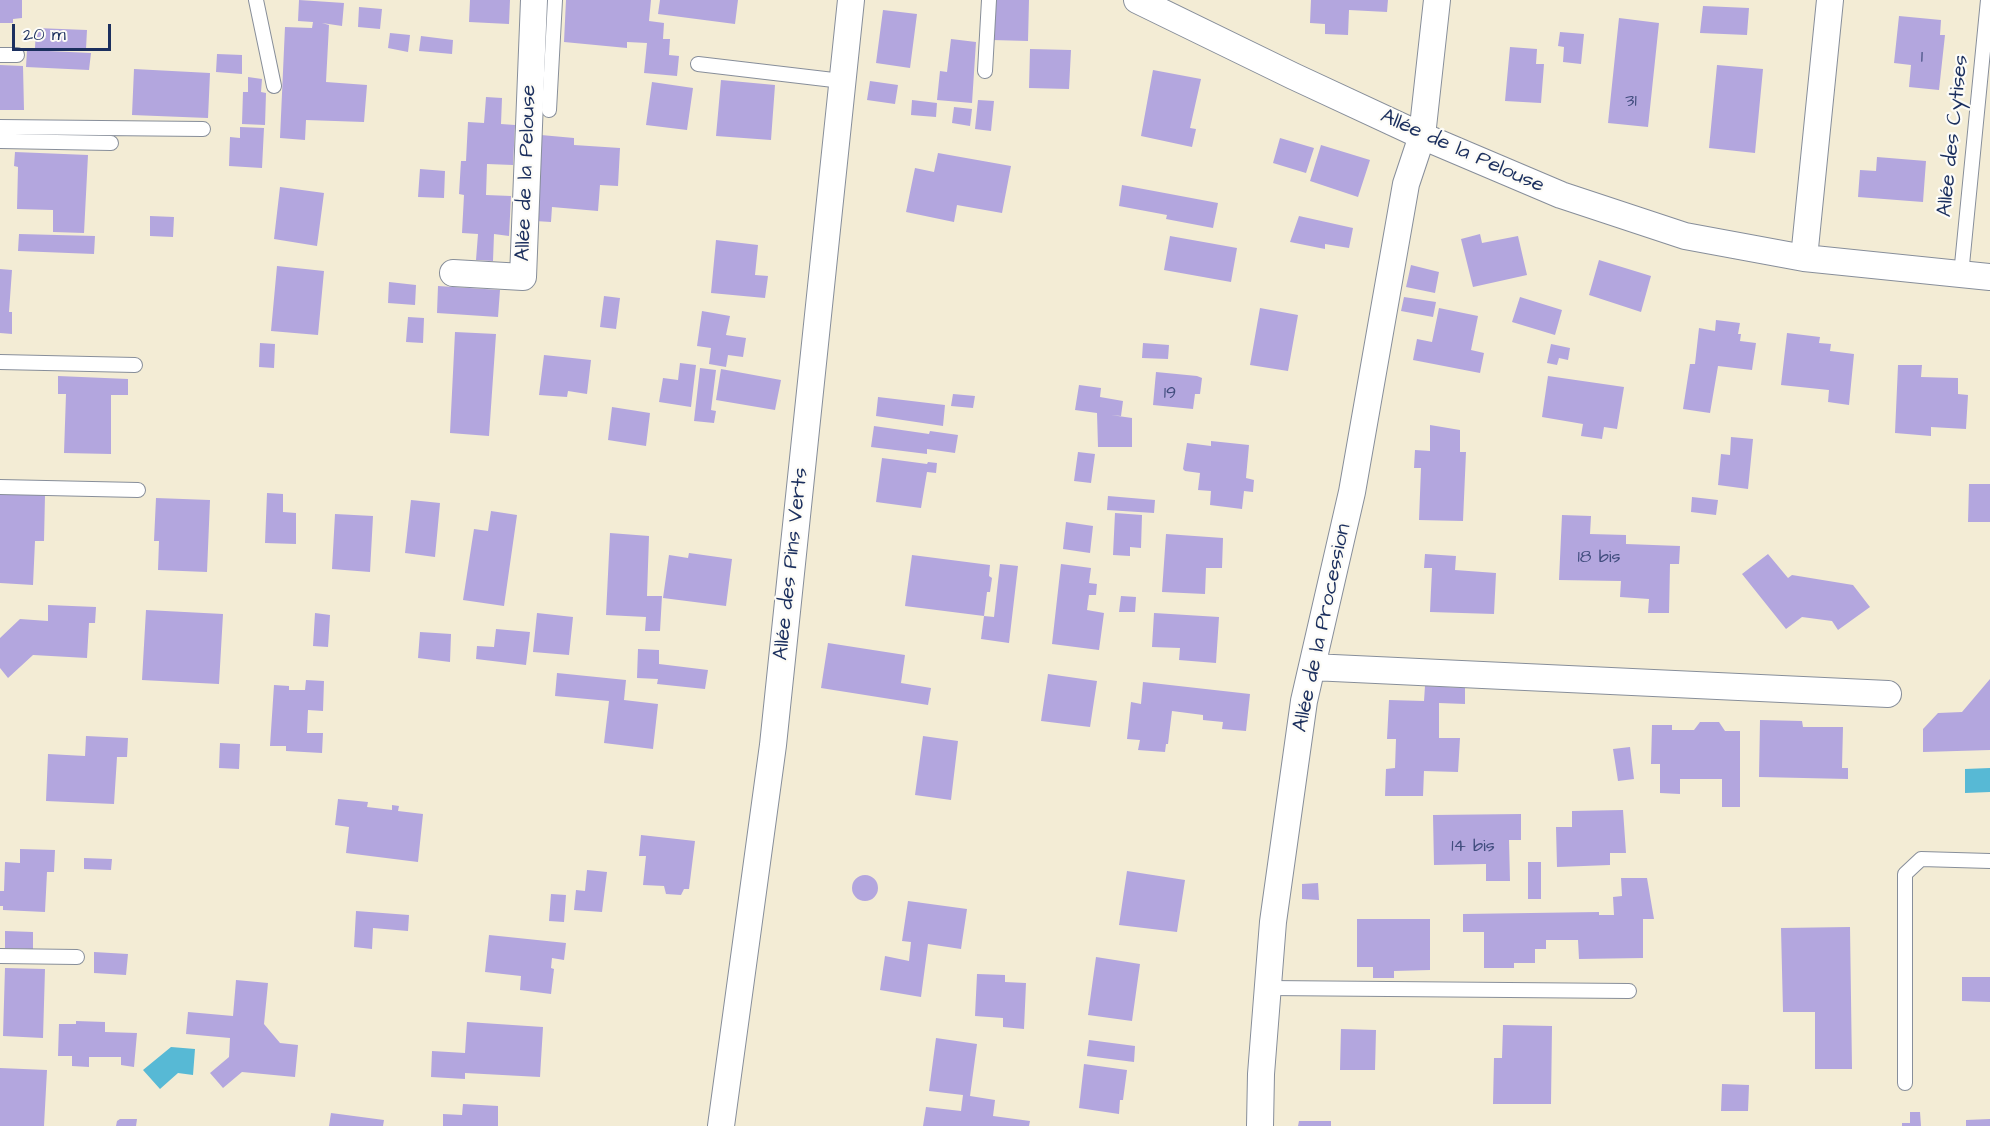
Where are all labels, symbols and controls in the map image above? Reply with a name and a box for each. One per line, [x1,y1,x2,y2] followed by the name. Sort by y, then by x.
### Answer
[15,12,114,50] scale bar
[23,22,66,47] text: 20 m
[1921,47,1923,69] house number: 1
[1933,54,1975,218] street label: Allée des Cytises
[511,84,543,262] street label: Allée de la Pelouse
[1625,91,1637,113] house number: 31
[1376,105,1548,199] street label: Allée de la Pelouse
[1164,383,1176,405] house number: 19
[769,466,815,662] street label: Allée des Pins Verts
[1289,522,1357,734] street label: Allée de la Procession
[1577,547,1621,569] house number: 18 bis
[1451,836,1495,858] house number: 14 bis

